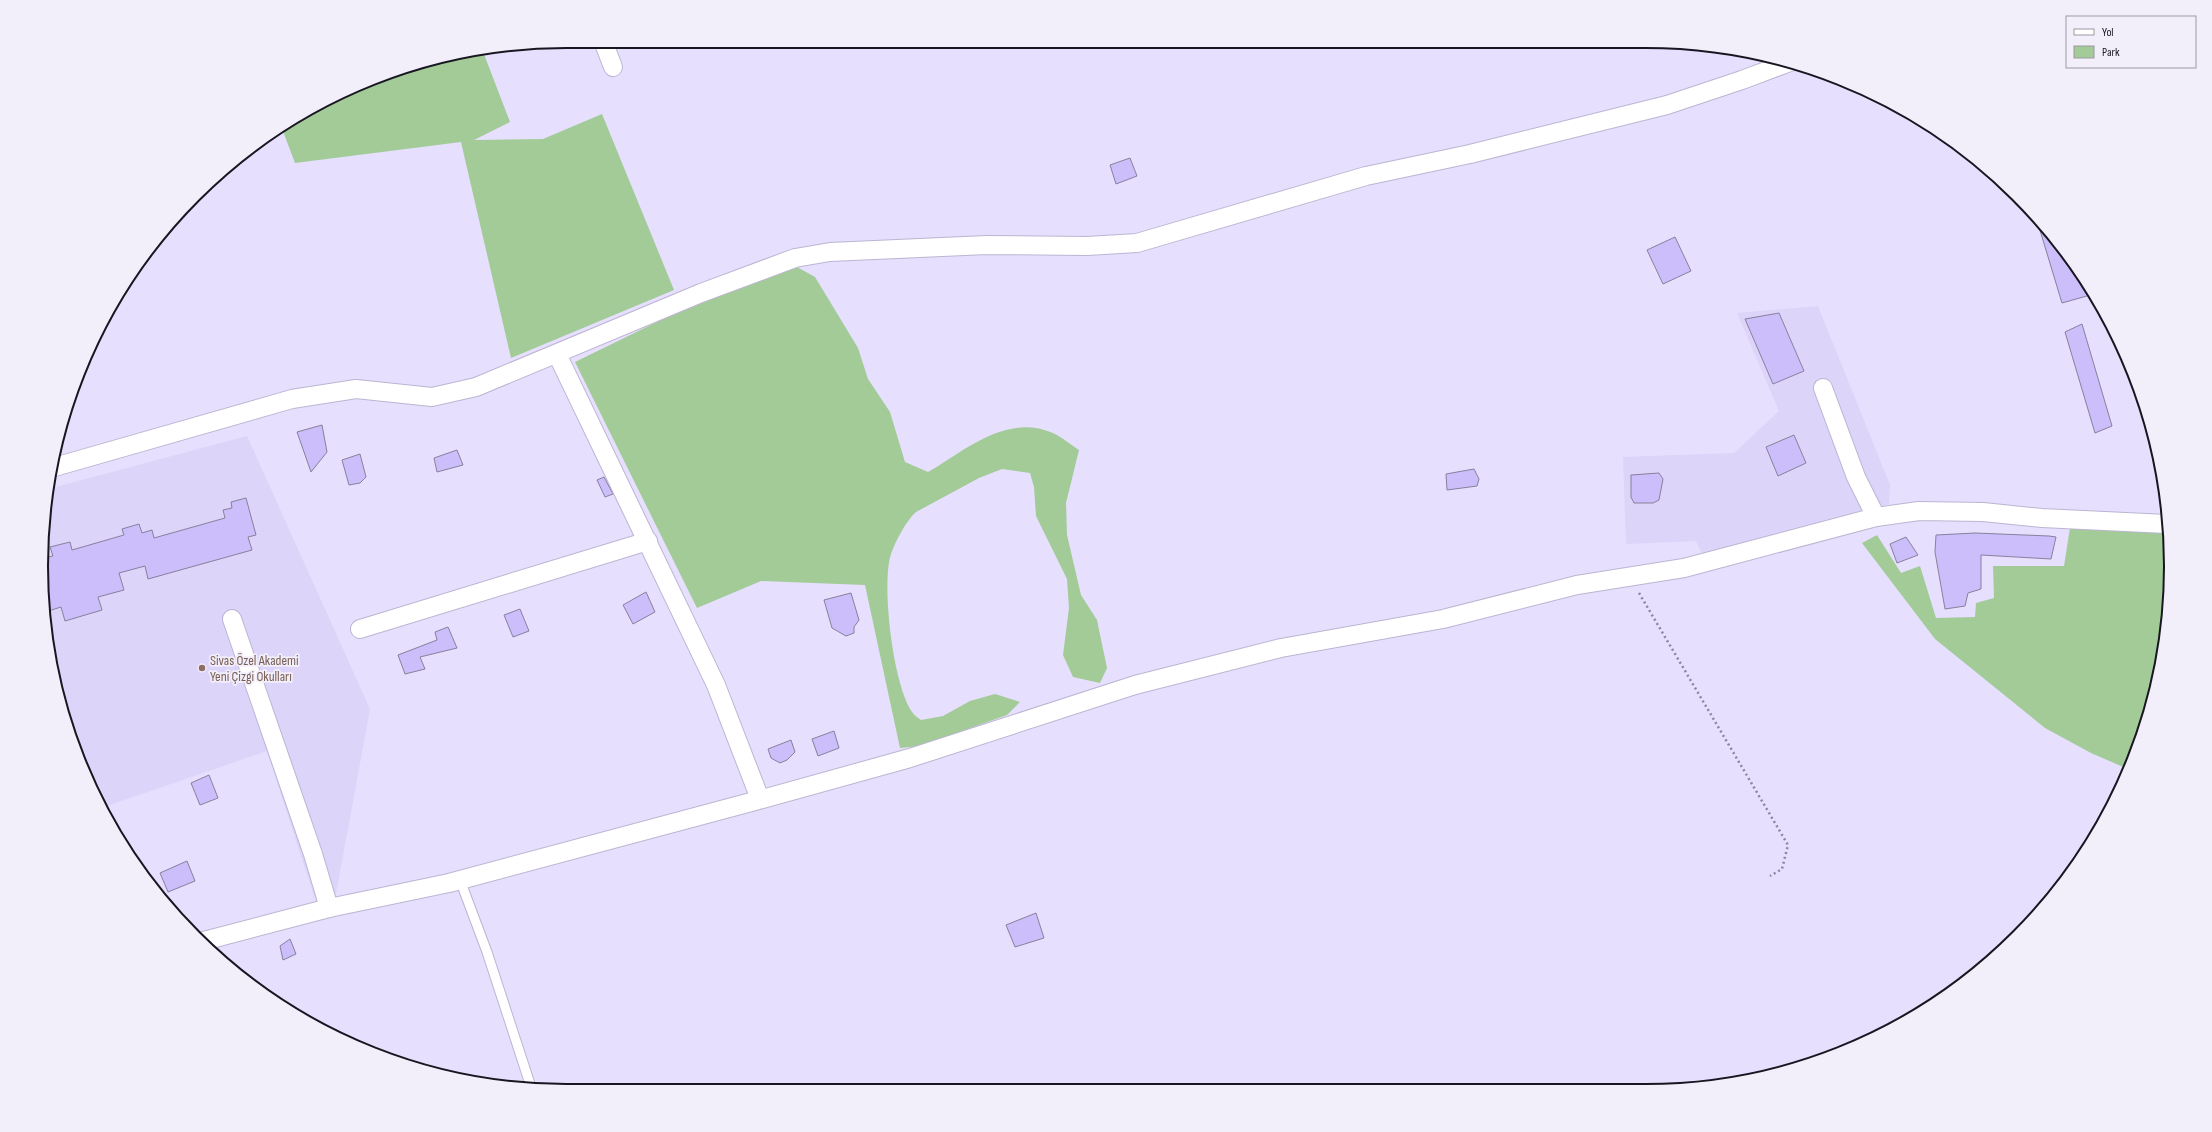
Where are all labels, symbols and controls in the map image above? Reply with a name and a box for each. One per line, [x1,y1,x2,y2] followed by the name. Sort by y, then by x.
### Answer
[2066,16,2196,68] legend
[2102,25,2114,40] text: Yol
[2102,45,2120,60] text: Park
[210,652,299,685] place label: Sivas Özel Akademi Yeni Çizgi Okulları
[197,663,207,673] marker: Sivas Özel Akademi Yeni Çizgi Okulları

